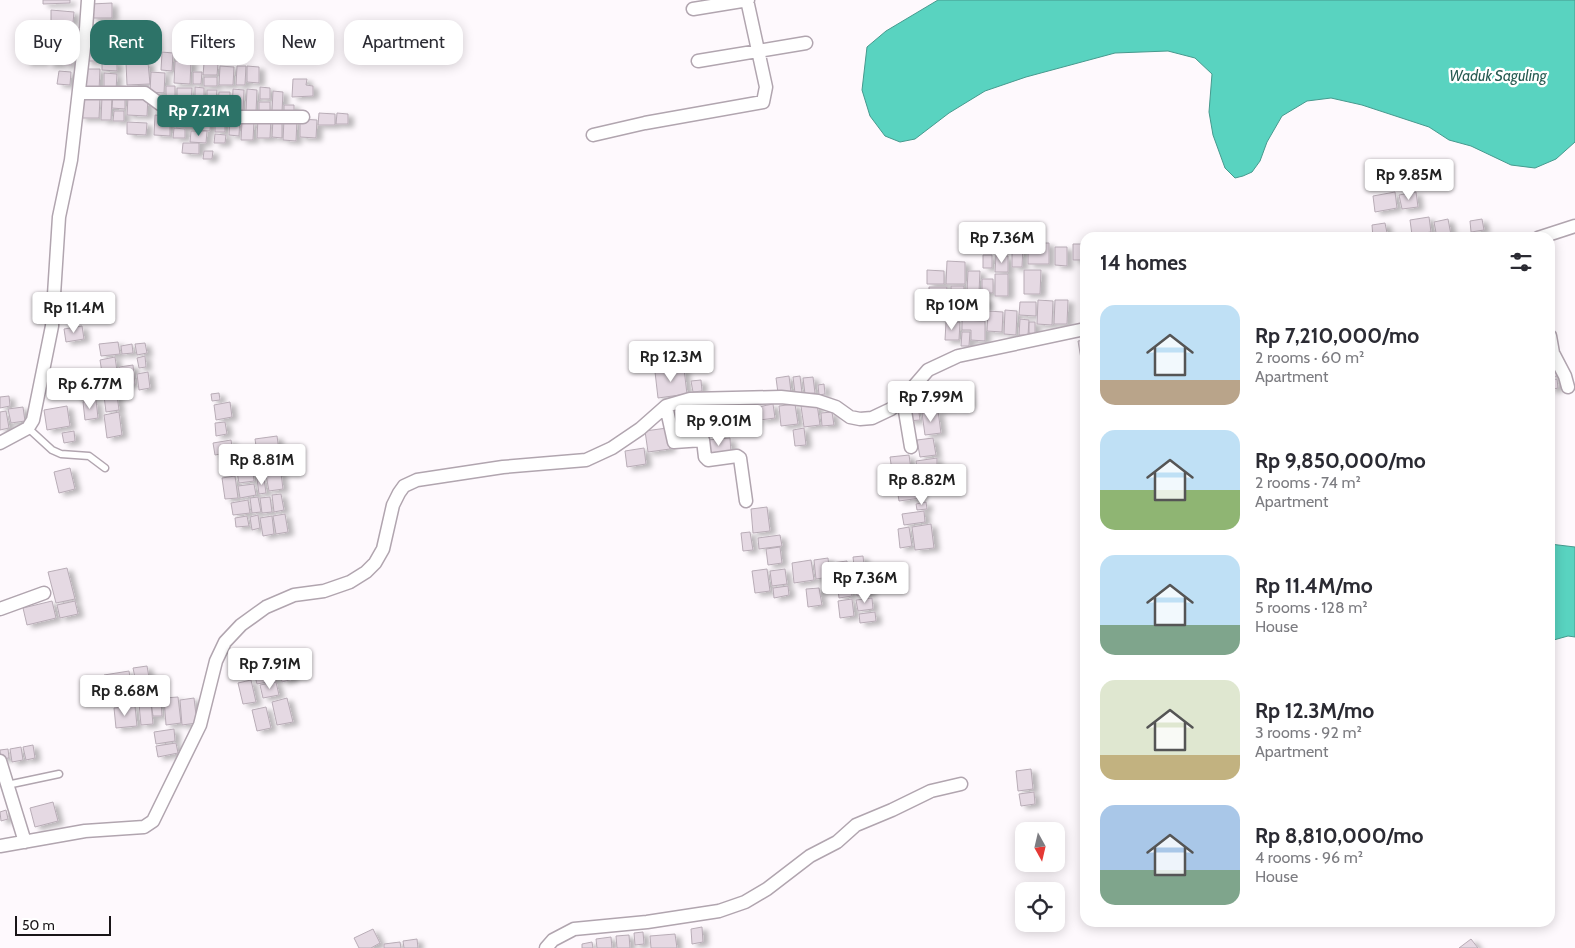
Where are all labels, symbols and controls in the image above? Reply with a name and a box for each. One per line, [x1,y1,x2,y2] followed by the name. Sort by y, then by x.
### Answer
[15,20,80,65] chip: Buy
[90,20,162,65] chip: Rent
[172,20,254,65] chip: Filters
[264,20,334,65] chip: New
[344,20,463,65] chip: Apartment
[1449,67,1548,85] water label: Waduk Saguling
[147,94,251,137] pin: Rp 7.21M
[168,101,230,120] text: Rp 7.21M
[1357,158,1461,201] pin: Rp 9.85M
[1376,165,1442,184] text: Rp 9.85M
[950,222,1054,264] pin: Rp 7.36M
[970,228,1034,247] text: Rp 7.36M
[1507,248,1535,276] icon: filters
[1100,250,1187,275] text: 14 homes
[911,288,993,331] pin: Rp 10M
[22,292,126,334] pin: Rp 11.4M
[925,295,979,314] text: Rp 10M
[43,298,105,317] text: Rp 11.4M
[1255,323,1419,348] text: Rp 7,210,000/mo
[1140,325,1200,385] icon: home
[619,340,723,383] pin: Rp 12.3M
[640,347,702,366] text: Rp 12.3M
[1255,348,1364,367] text: 2 rooms · 60 m²
[1255,367,1328,386] text: Apartment
[38,368,142,410] pin: Rp 6.77M
[58,374,122,393] text: Rp 6.77M
[879,380,983,423] pin: Rp 7.99M
[899,387,963,406] text: Rp 7.99M
[667,404,771,447] pin: Rp 9.01M
[686,411,752,430] text: Rp 9.01M
[210,444,314,486] pin: Rp 8.81M
[1255,448,1426,473] text: Rp 9,850,000/mo
[230,450,294,469] text: Rp 8.81M
[1140,450,1200,510] icon: home
[870,464,974,506] pin: Rp 8.82M
[888,470,956,489] text: Rp 8.82M
[1255,473,1361,492] text: 2 rooms · 74 m²
[1255,492,1328,511] text: Apartment
[813,562,917,604] pin: Rp 7.36M
[833,568,897,587] text: Rp 7.36M
[1255,573,1373,598] text: Rp 11.4M/mo
[1140,575,1200,635] icon: home
[1255,598,1368,617] text: 5 rooms · 128 m²
[1255,617,1298,636] text: House
[218,648,322,690] pin: Rp 7.91M
[239,654,301,673] text: Rp 7.91M
[73,674,177,717] pin: Rp 8.68M
[91,681,159,700] text: Rp 8.68M
[1255,698,1374,723] text: Rp 12.3M/mo
[1140,700,1200,760] icon: home
[1255,723,1362,742] text: 3 rooms · 92 m²
[1255,742,1328,761] text: Apartment
[1015,822,1065,872] north arrow
[1015,822,1065,932] map controls
[1255,823,1423,848] text: Rp 8,810,000/mo
[1140,825,1200,885] icon: home
[1255,848,1363,867] text: 4 rooms · 96 m²
[1255,867,1298,886] text: House
[1015,882,1065,932] button: locate
[15,913,111,936] scale bar
[22,916,55,934] text: 50 m

